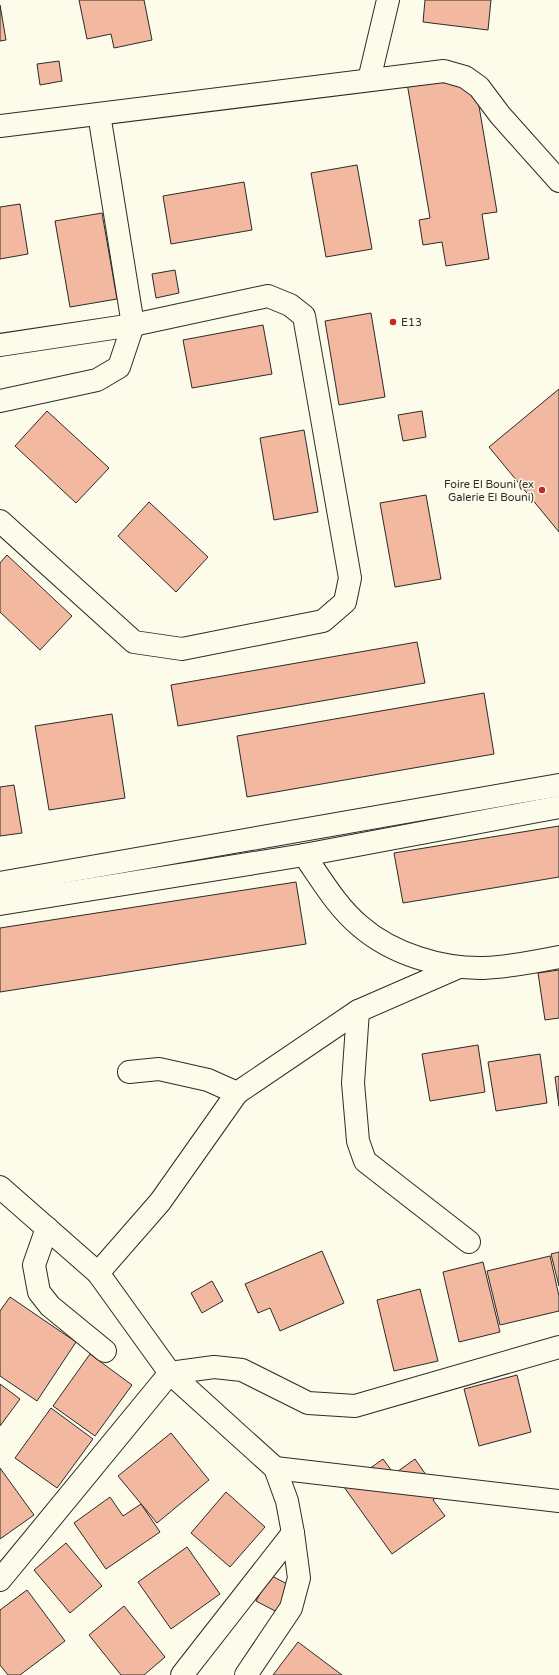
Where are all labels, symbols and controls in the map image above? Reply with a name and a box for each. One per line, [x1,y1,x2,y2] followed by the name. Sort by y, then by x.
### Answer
[401,316,422,329] place label: E13
[388,317,398,327] marker: E13
[444,478,534,504] place label: Foire El Bouni (ex Galerie El Bouni)
[537,485,547,495] marker: Foire El Bouni (ex Galerie El Bouni)

